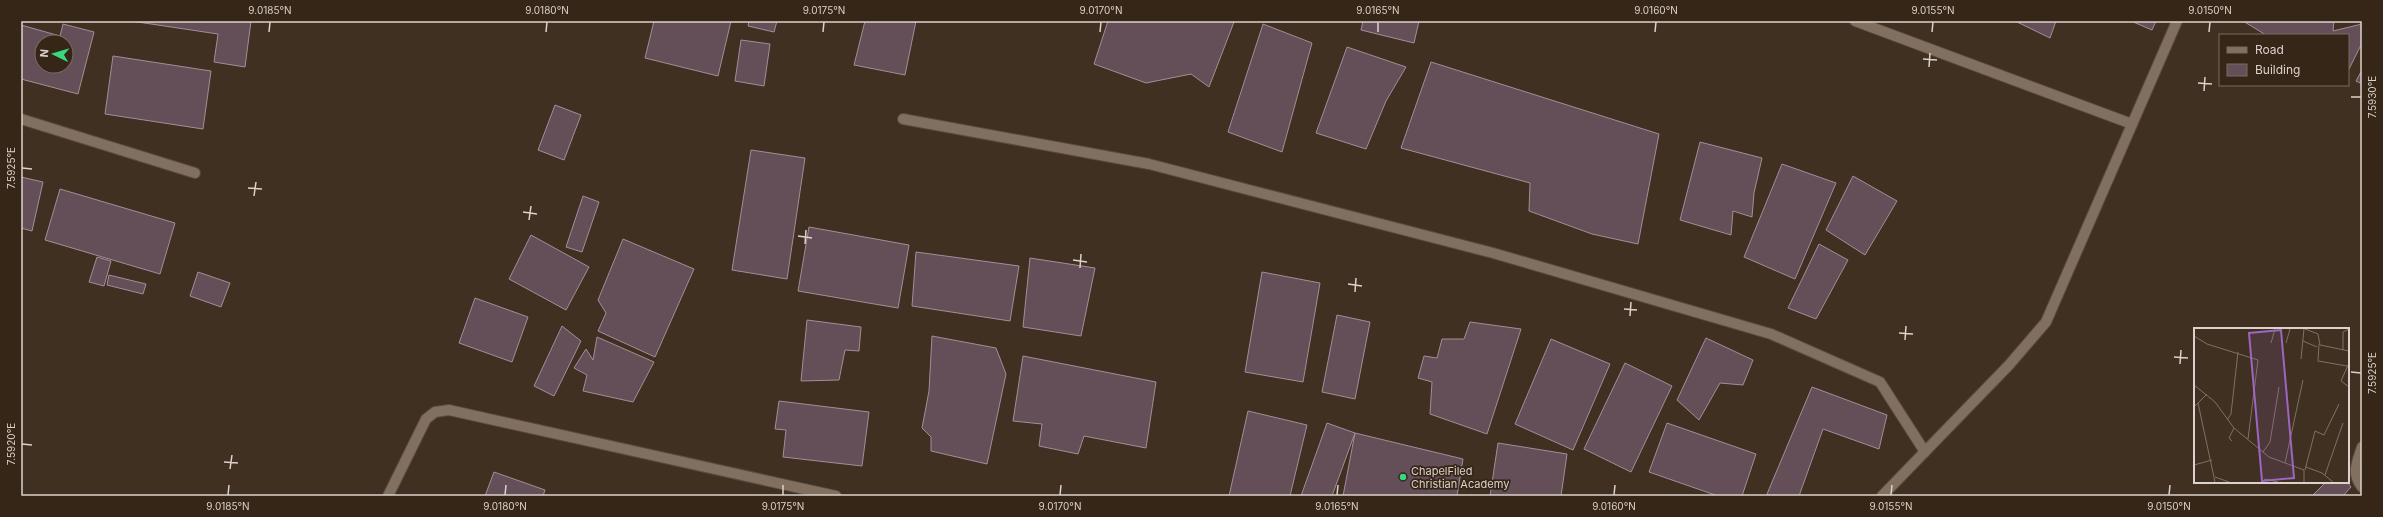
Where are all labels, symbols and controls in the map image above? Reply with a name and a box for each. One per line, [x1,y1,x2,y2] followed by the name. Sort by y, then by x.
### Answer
[248,4,292,16] text: 9.0185°N
[525,4,569,16] text: 9.0180°N
[803,4,845,16] text: 9.0175°N
[1080,4,1122,16] text: 9.0170°N
[1356,4,1400,16] text: 9.0165°N
[1634,4,1678,16] text: 9.0160°N
[1911,4,1955,16] text: 9.0155°N
[2188,4,2232,16] text: 9.0150°N
[34,34,74,74] north arrow
[2219,34,2349,86] legend
[2255,42,2284,57] text: Road
[37,48,51,58] text: N
[2255,62,2300,77] text: Building
[2366,76,2378,118] text: 7.5930°E
[5,147,17,189] text: 7.5925°E
[2194,328,2349,483] inset map
[2366,352,2378,394] text: 7.5925°E
[5,423,17,465] text: 7.5920°E
[1411,464,1509,491] place label: ChapelFiled Christian Academy
[1398,472,1408,482] marker: ChapelFiled Christian Academy
[206,500,250,512] text: 9.0185°N
[483,500,527,512] text: 9.0180°N
[762,500,804,512] text: 9.0175°N
[1039,500,1081,512] text: 9.0170°N
[1315,500,1359,512] text: 9.0165°N
[1592,500,1636,512] text: 9.0160°N
[1869,500,1913,512] text: 9.0155°N
[2147,500,2191,512] text: 9.0150°N

